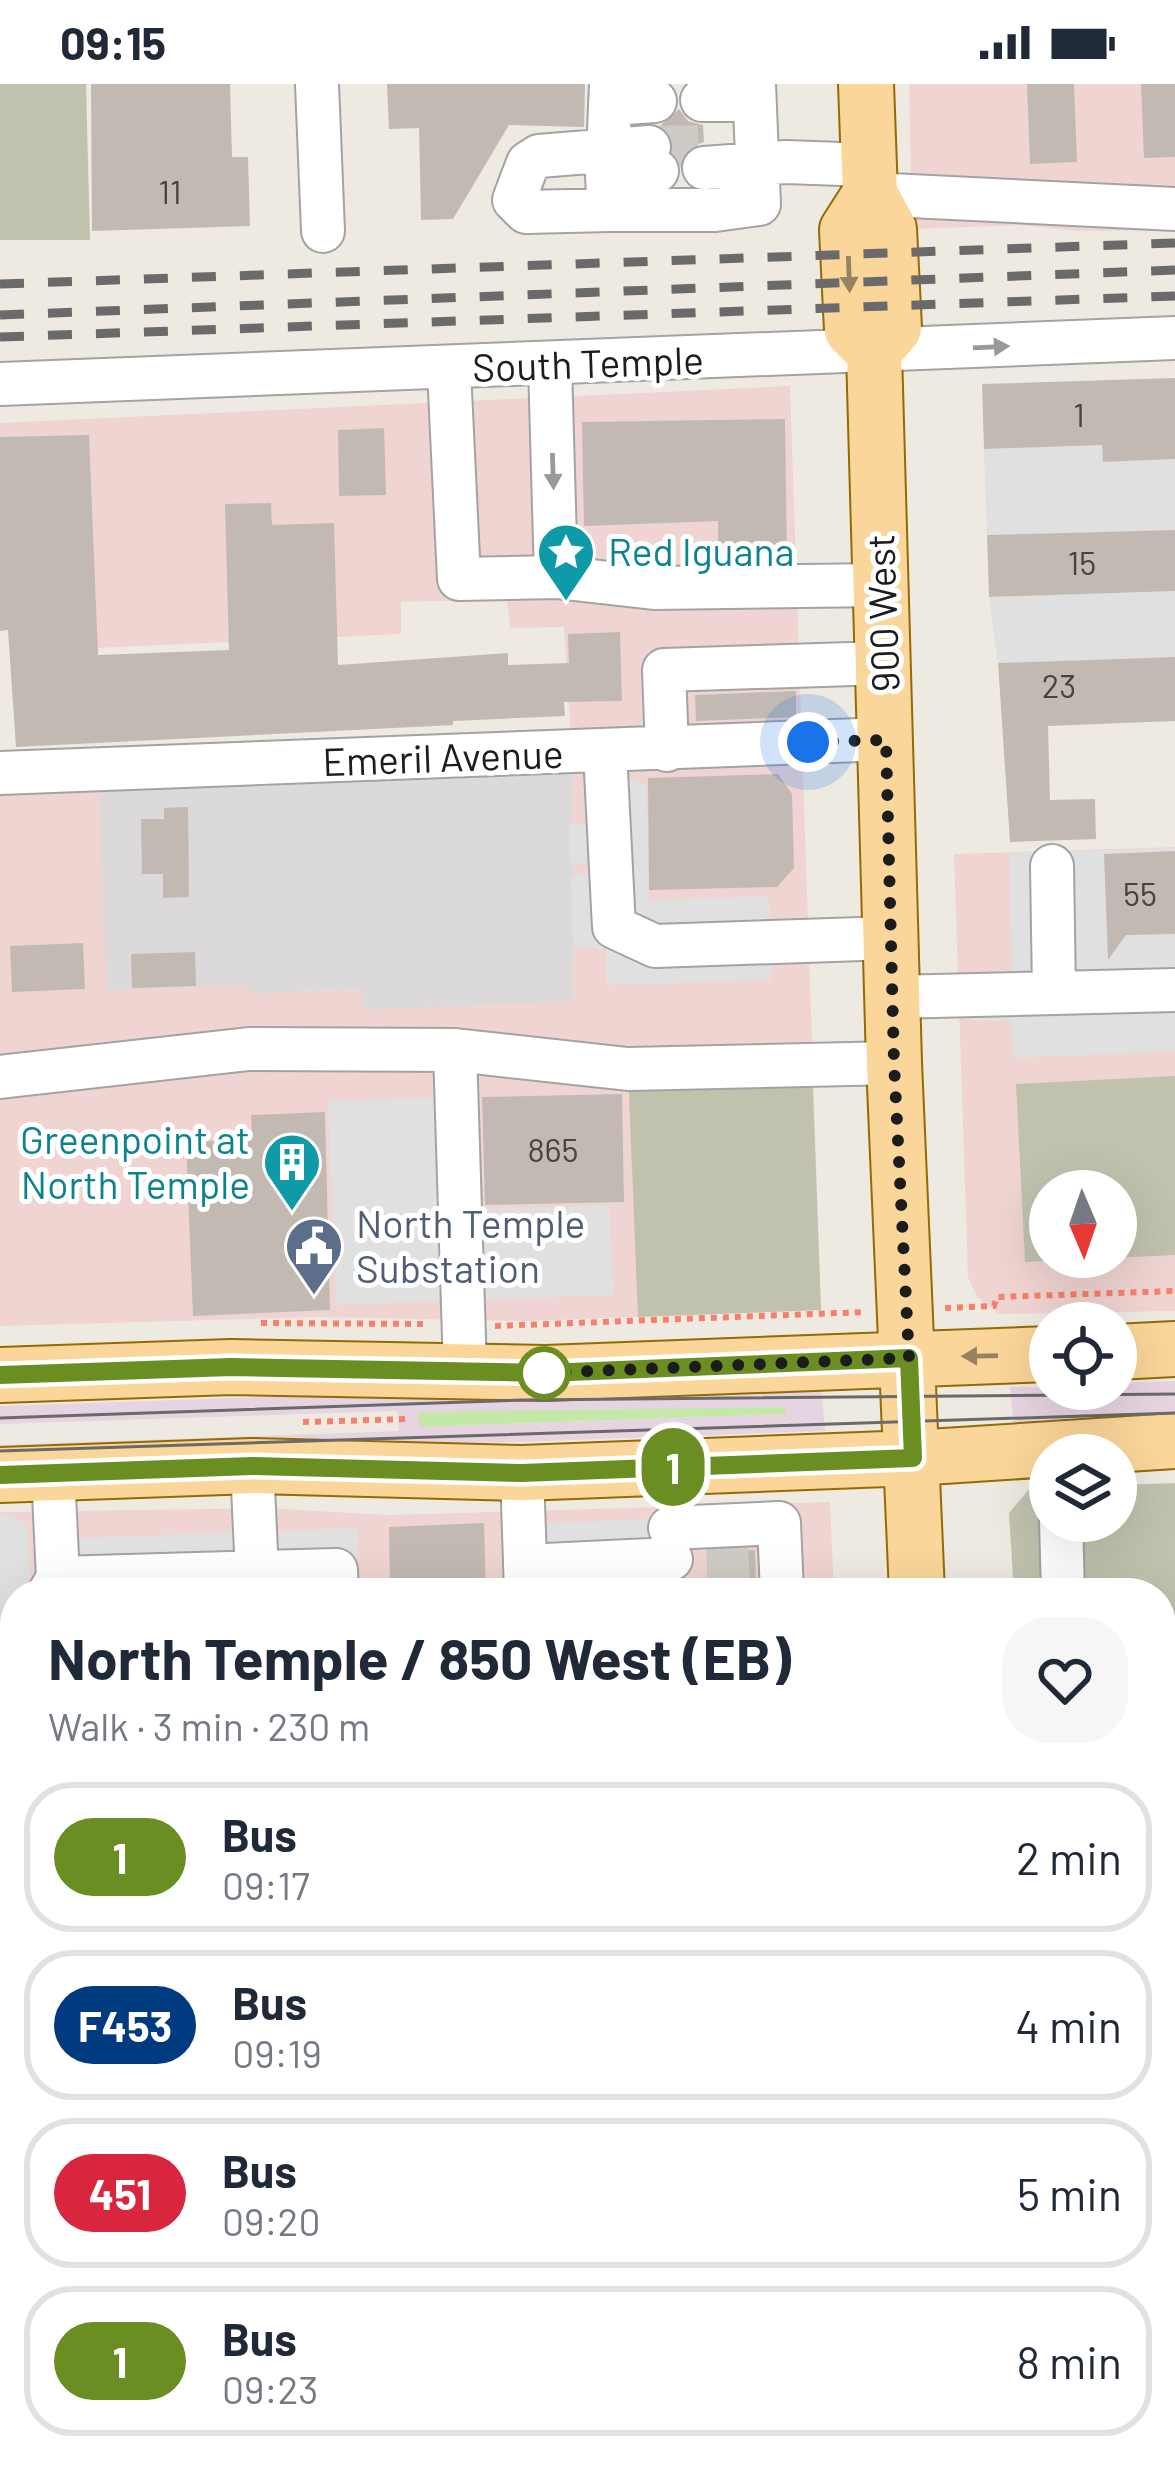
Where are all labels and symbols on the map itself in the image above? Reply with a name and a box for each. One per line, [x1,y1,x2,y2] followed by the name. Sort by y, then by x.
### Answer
[158,171,182,211] house number: 11
[840,256,859,294] one-way arrow
[471,335,705,390] street label: South Temple
[973,337,1011,356] one-way arrow
[1073,394,1085,434] house number: 1
[544,453,563,491] one-way arrow
[535,521,597,603] place icon: Red Iguana
[608,527,794,574] place label: Red Iguana
[855,533,908,693] street label: 900 West
[1068,542,1096,582] house number: 15
[1042,665,1076,705] house number: 23
[778,712,838,772] your location
[322,729,564,784] street label: Emeril Avenue
[1123,873,1157,913] house number: 55
[20,1115,250,1207] place label: Greenpoint at North Temple
[527,1129,579,1169] house number: 865
[261,1131,323,1213] building icon: Greenpoint at North Temple
[1029,1170,1137,1278] north arrow
[356,1199,585,1291] place label: North Temple Substation
[283,1215,345,1297] public building icon: North Temple Substation
[960,1347,998,1366] one-way arrow
[519,1348,569,1398] unlabelled marker
[634,1428,712,1506] line badge: 1

